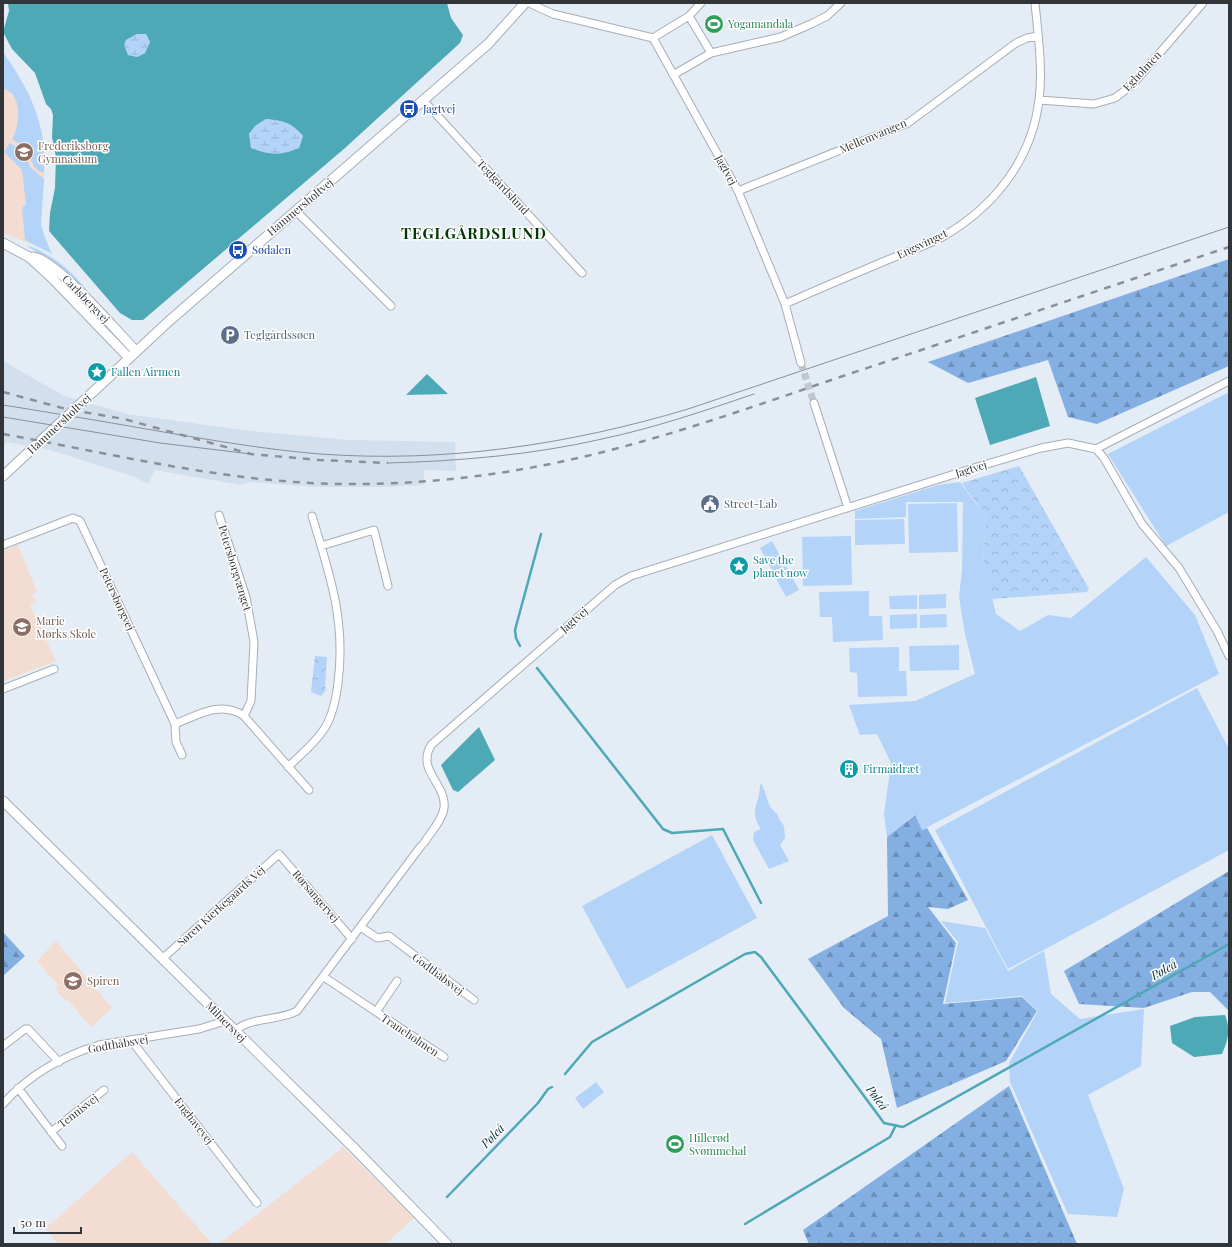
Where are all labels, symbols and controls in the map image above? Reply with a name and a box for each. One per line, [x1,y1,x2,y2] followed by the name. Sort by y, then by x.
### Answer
[703,13,725,35] sports icon: Yogamandala
[727,16,794,31] place label: Yogamandala
[1119,47,1164,94] street label: Egholmen
[398,98,420,120] bus stop icon: Jagtvej
[422,101,455,116] place label: Jagtvej
[837,115,909,156] street label: Mellemvangen
[38,138,109,166] place label: Frederiksborg Gymnasium
[13,141,35,163] school or university icon: Frederiksborg Gymnasium
[712,151,741,188] street label: Jagtvej
[474,156,533,218] street label: Teglgårdslund
[263,175,336,239] street label: Hammersholtvej
[401,223,547,243] district label: TEGLGÅRDSLUND
[894,225,950,262] street label: Engsvinget
[227,239,249,261] bus stop icon: Sødalen
[252,242,291,257] place label: Sødalen
[59,271,113,326] street label: Carlsbergvej
[219,324,241,346] parking icon: Teglgårdssøen
[244,327,316,342] place label: Teglgårdssøen
[86,361,108,383] place icon: Fallen Airmen
[111,364,181,379] place label: Fallen Airmen
[24,390,94,457] street label: Hammersholtvej
[952,457,989,481] street label: Jagtvej
[699,493,721,515] public building icon: Street-Lab
[724,496,777,511] place label: Street-Lab
[215,523,256,613] street label: Petersborgvænget
[753,552,808,580] place label: Save the planet now
[728,555,750,577] place icon: Save the planet now
[96,565,139,633] street label: Petersborgvej
[556,603,591,637] street label: Jagtvej
[36,613,96,641] place label: Marie Mørks Skole
[11,616,33,638] school or university icon: Marie Mørks Skole
[838,758,860,780] building icon: Firmaidræt
[863,761,919,776] place label: Firmaidræt
[174,862,268,949] street label: Søren Kierkegaards Vej
[289,866,343,925] street label: Rørsangervej
[409,949,467,998] street label: Godthåbsvej
[1147,955,1179,983] water label: Pøleå
[62,970,84,992] school or university icon: Spiren
[87,973,120,988] place label: Spiren
[203,998,250,1045] street label: Milnersvej
[378,1010,443,1060] street label: Traneholmen
[87,1031,149,1056] street label: Godthåbsvej
[863,1081,892,1113] water label: Pøleå
[55,1090,101,1131] street label: Tennisvej
[171,1094,217,1147] street label: Enghavevej
[476,1120,508,1151] water label: Pøleå
[689,1130,746,1158] place label: Hillerød Svømmehal
[664,1133,686,1155] sports icon: Hillerød Svømmehal
[14,1209,81,1235] scale bar
[20,1214,46,1230] text: 50 m

